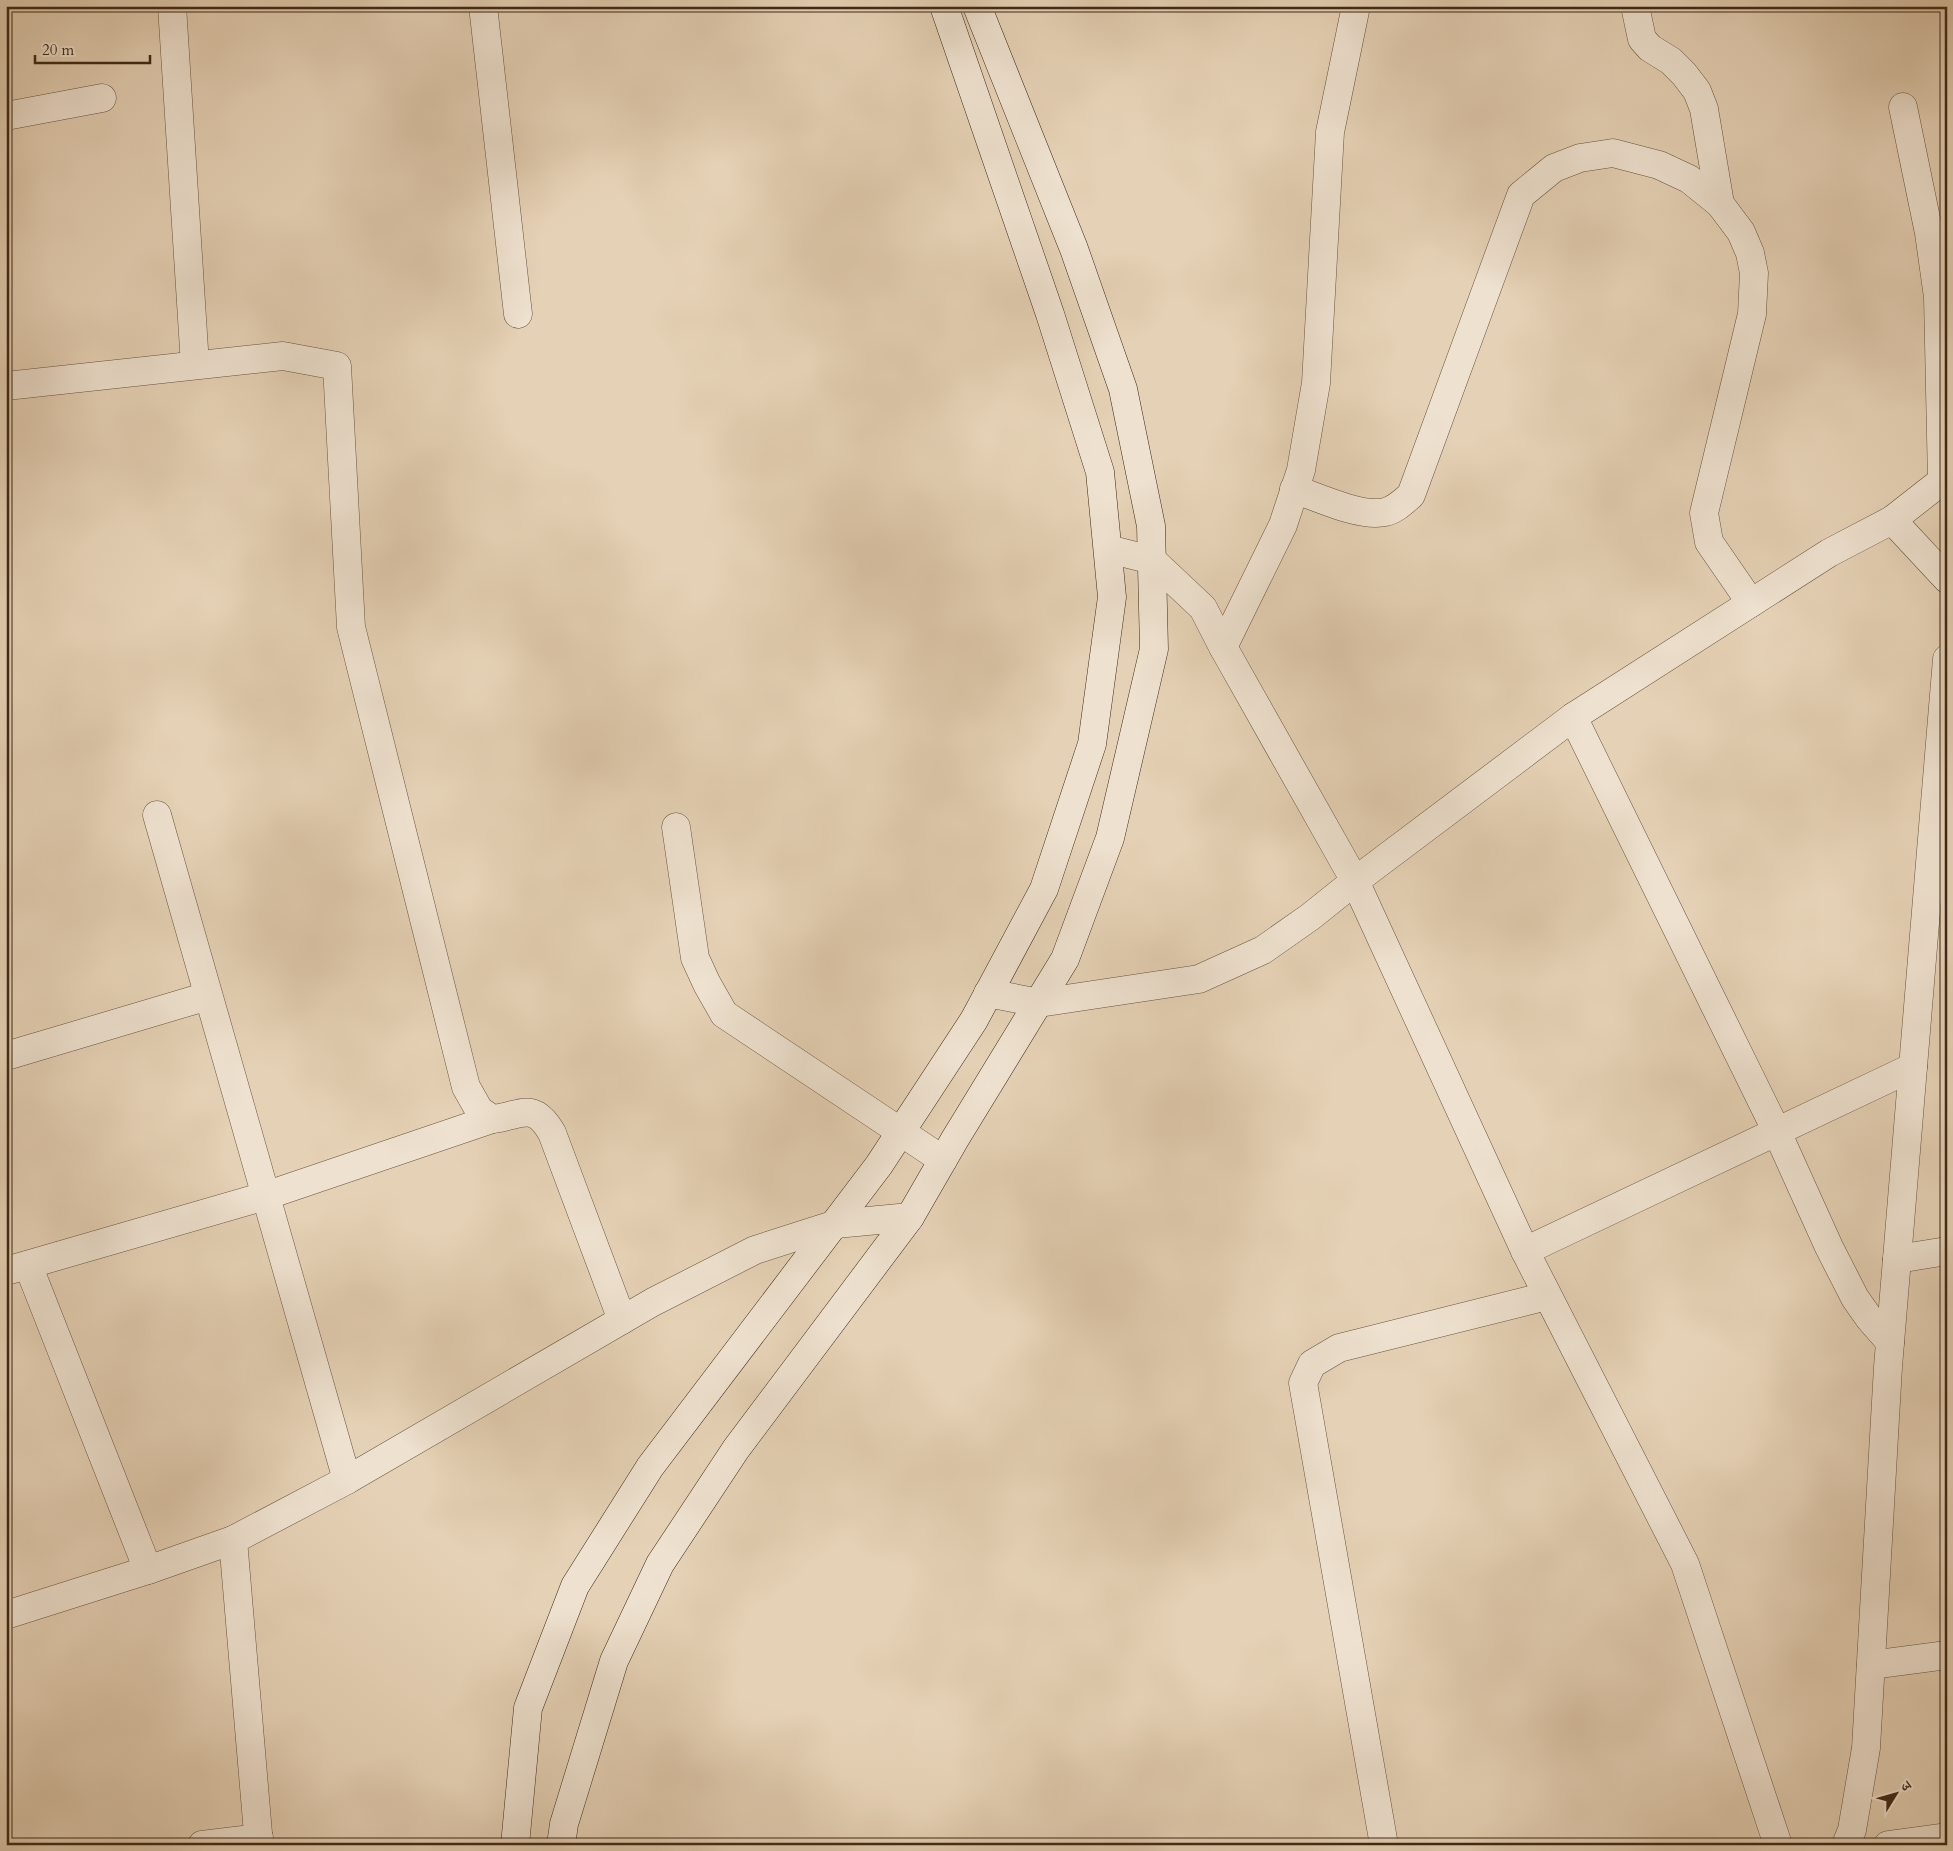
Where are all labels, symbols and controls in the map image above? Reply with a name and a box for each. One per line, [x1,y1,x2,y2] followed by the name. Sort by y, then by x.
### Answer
[35,32,150,64] scale bar
[42,40,74,60] text: 20 m
[1870,1768,1920,1818] north arrow
[1896,1777,1916,1796] text: उ

